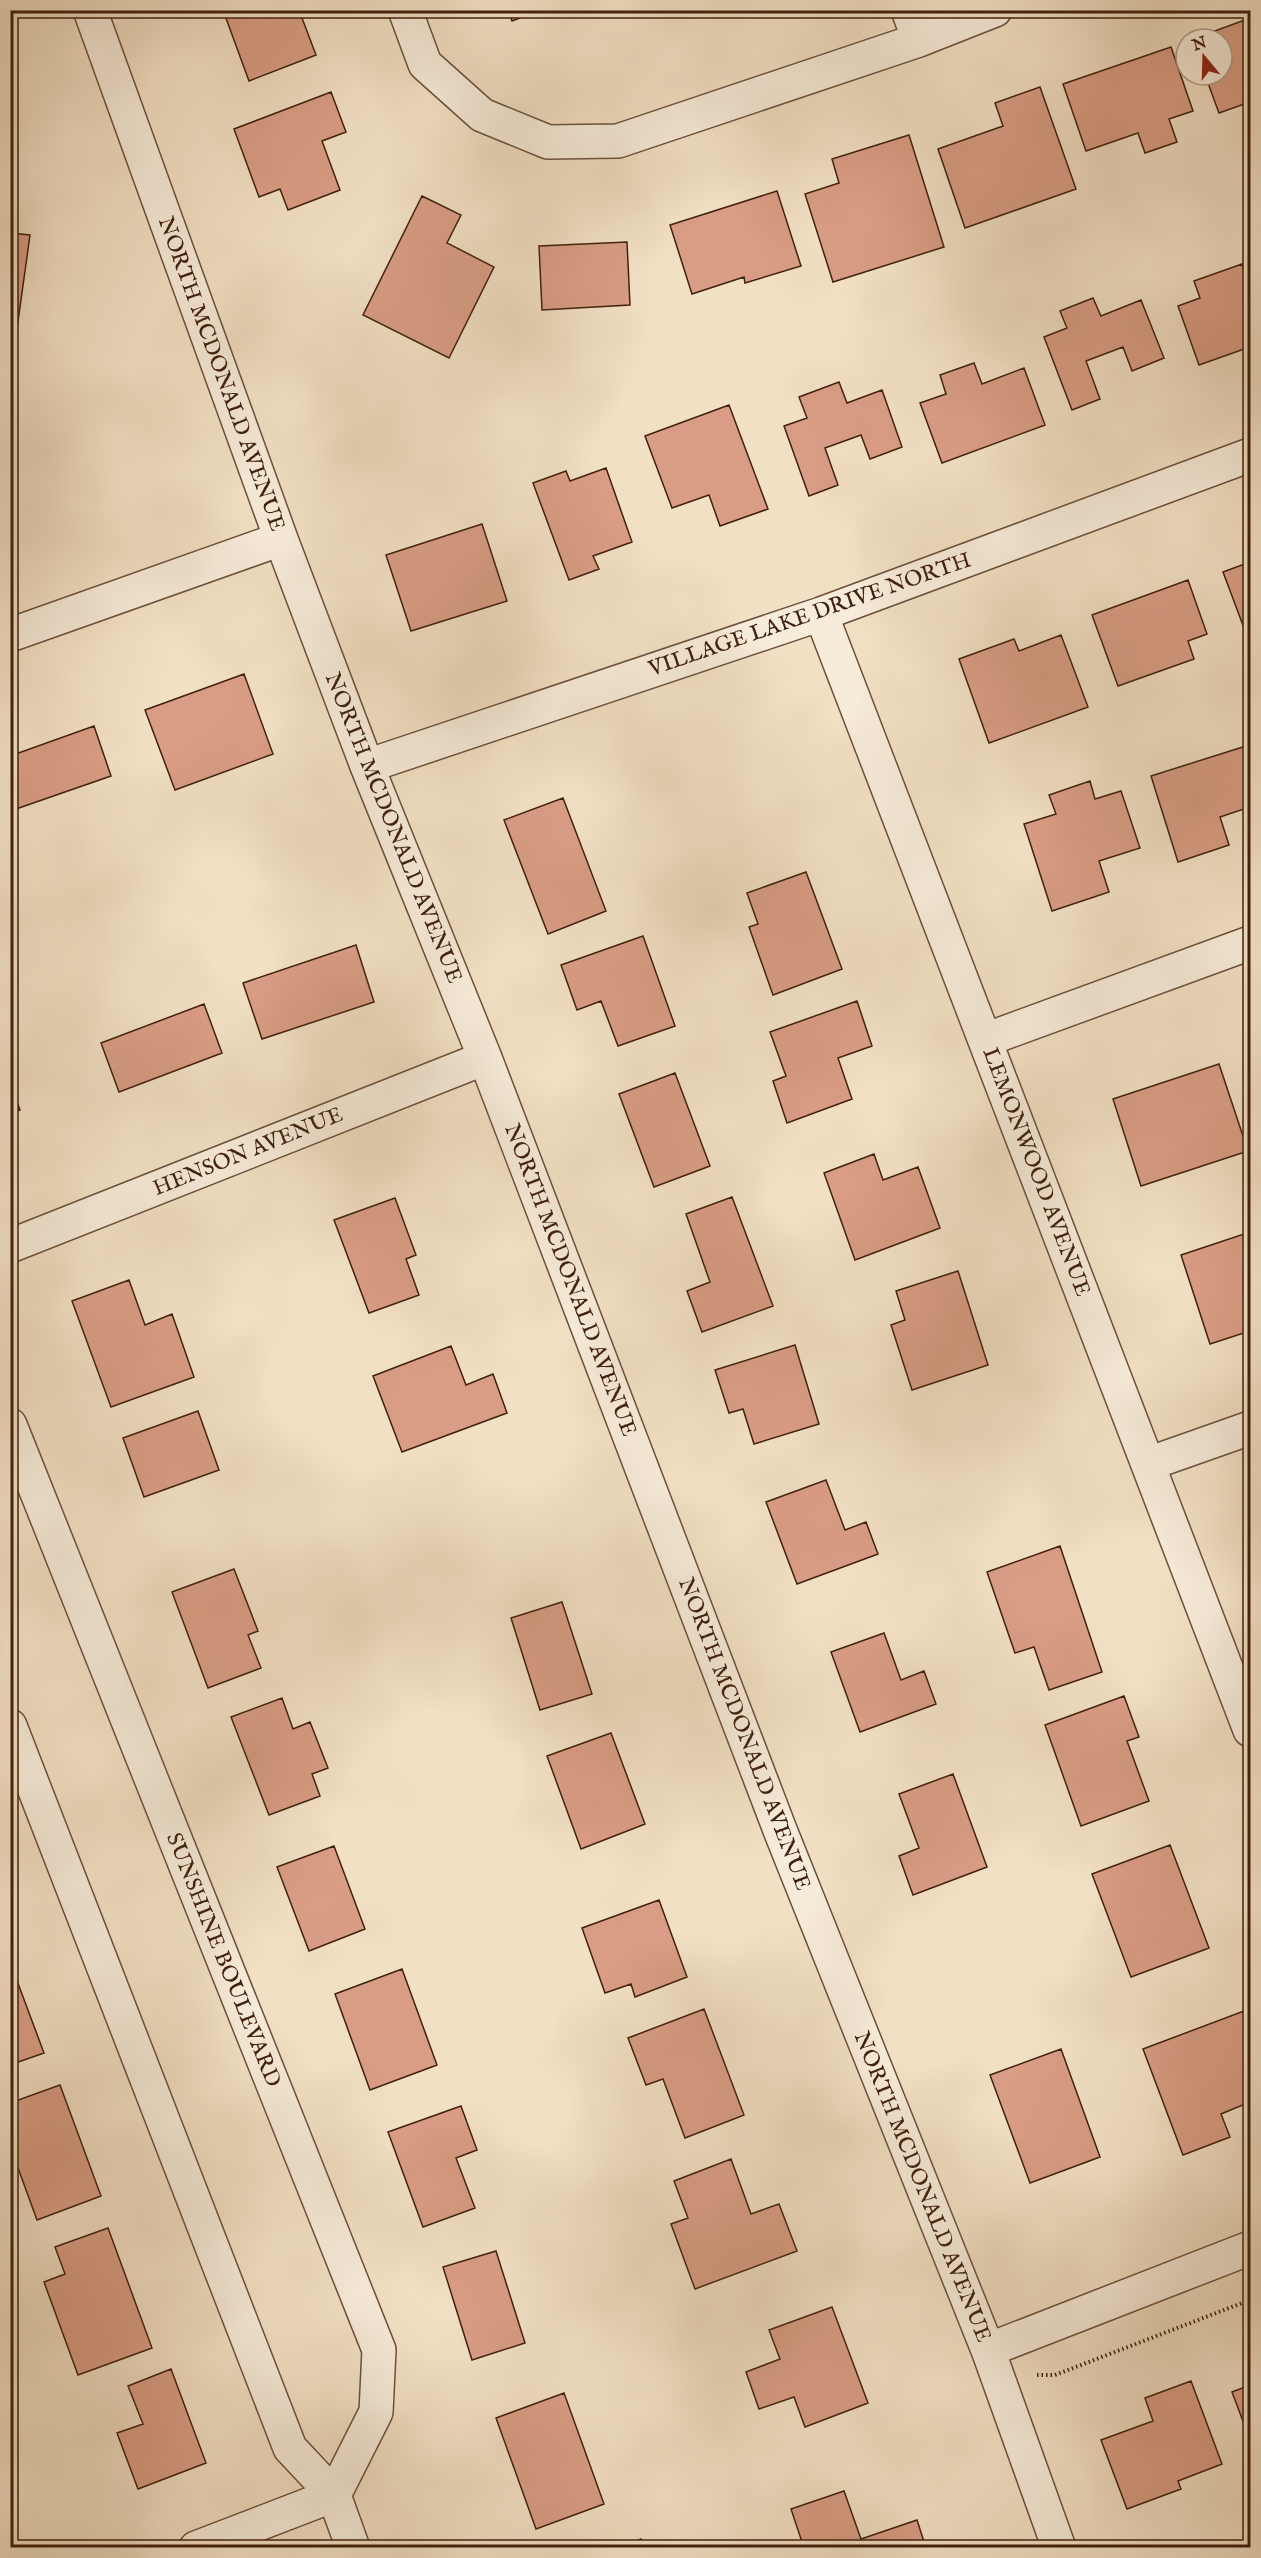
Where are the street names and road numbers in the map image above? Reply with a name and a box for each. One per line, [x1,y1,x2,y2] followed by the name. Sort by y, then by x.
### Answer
[151,213,291,535] street label: NORTH MCDONALD AVENUE
[644,546,975,684] street label: VILLAGE LAKE DRIVE NORTH
[318,669,468,987] street label: NORTH MCDONALD AVENUE
[976,1044,1096,1300] street label: LEMONWOOD AVENUE
[149,1101,347,1203] street label: HENSON AVENUE
[497,1120,643,1440] street label: NORTH MCDONALD AVENUE
[671,1574,817,1894] street label: NORTH MCDONALD AVENUE
[159,1829,287,2091] street label: SUNSHINE BOULEVARD
[847,2028,997,2346] street label: NORTH MCDONALD AVENUE

